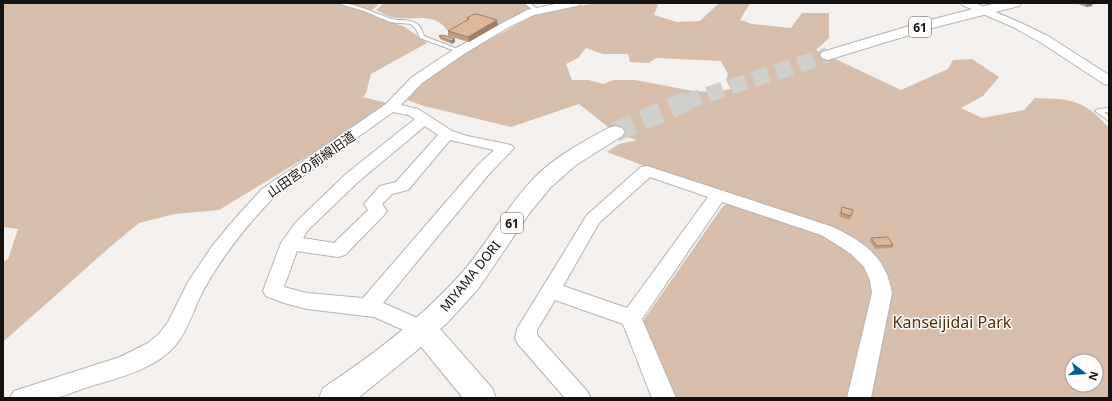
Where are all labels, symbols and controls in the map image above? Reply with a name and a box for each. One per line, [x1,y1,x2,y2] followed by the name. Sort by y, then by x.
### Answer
[909,17,931,37] road number: 61
[263,127,359,201] street label: 山田宮の前線旧道
[501,213,523,233] road number: 61
[436,237,504,315] street label: MIYAMA DORI
[893,311,1012,333] park label: Kanseijidai Park
[1064,353,1104,393] north arrow
[1086,370,1103,383] text: N

